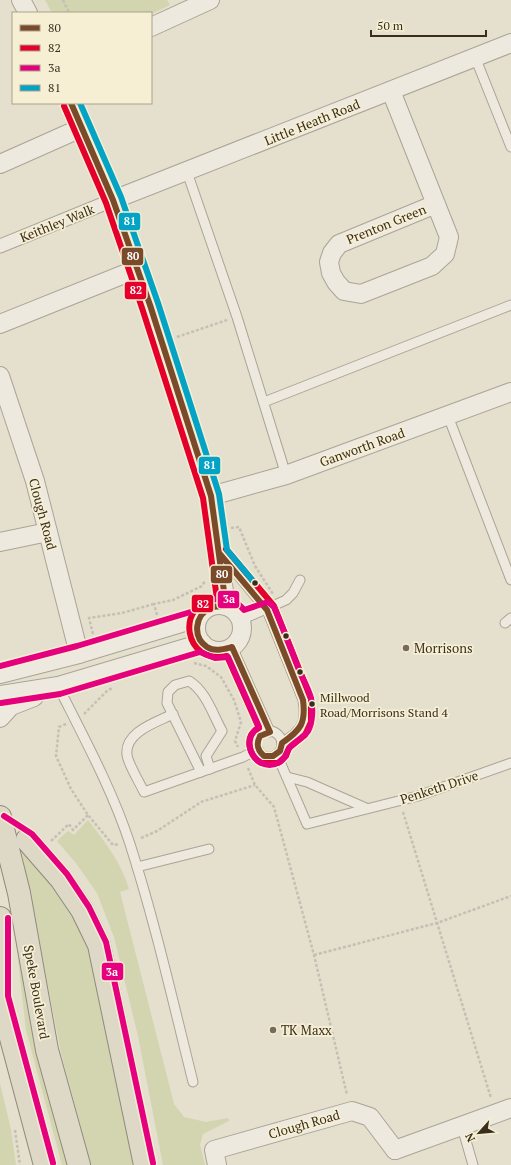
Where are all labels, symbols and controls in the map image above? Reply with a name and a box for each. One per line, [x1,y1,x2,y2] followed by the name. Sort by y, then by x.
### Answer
[12,12,152,104] legend
[371,12,486,38] scale bar
[377,18,404,33] text: 50 m
[48,20,61,35] text: 80
[48,40,61,55] text: 82
[48,60,60,75] text: 3a
[48,80,61,95] text: 81
[262,95,362,149] street label: Little Heath Road
[17,200,97,246] street label: Keithley Walk
[343,200,429,248] street label: Prenton Green
[118,212,141,231] line badge: 81
[124,214,136,228] text: 81
[121,247,144,266] line badge: 80
[127,249,139,263] text: 80
[124,281,147,300] line badge: 82
[130,283,142,297] text: 82
[317,423,407,471] street label: Ganworth Road
[198,456,221,475] line badge: 81
[204,458,216,472] text: 81
[25,476,61,552] street label: Clough Road
[210,565,233,584] line badge: 80
[216,567,228,581] text: 80
[250,578,260,588] unlabelled marker
[217,590,240,609] line badge: 3a
[223,592,235,606] text: 3a
[191,594,214,613] line badge: 82
[197,597,209,611] text: 82
[281,631,291,641] unlabelled marker
[414,639,473,657] place label: Morrisons
[401,643,411,653] marker: Morrisons
[295,667,305,677] unlabelled marker
[320,690,448,720] place label: Millwood Road/Morrisons Stand 4
[307,699,317,709] marker: Millwood Road/Morrisons Stand 4
[398,766,480,808] street label: Penketh Drive
[20,943,54,1041] street label: Speke Boulevard
[101,962,124,981] line badge: 3a
[106,965,118,979] text: 3a
[281,1021,332,1039] place label: TK Maxx
[268,1025,278,1035] marker: TK Maxx
[266,1105,342,1143] street label: Clough Road
[459,1113,499,1153] north arrow
[462,1130,478,1144] text: N

